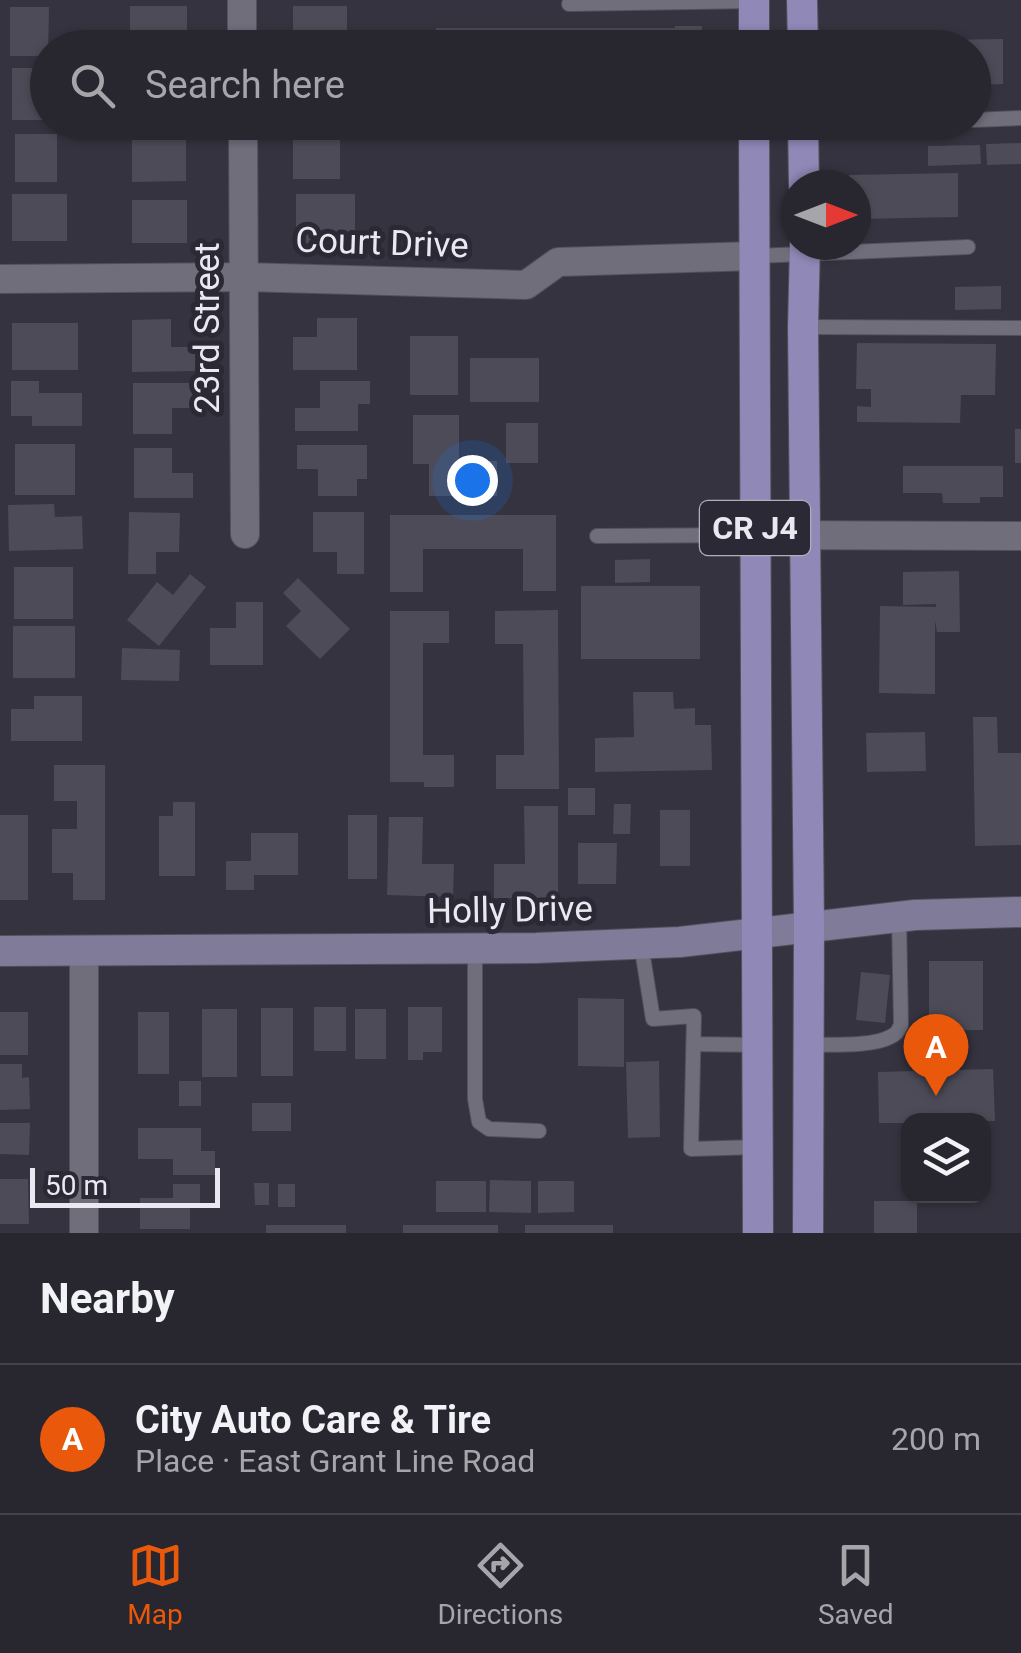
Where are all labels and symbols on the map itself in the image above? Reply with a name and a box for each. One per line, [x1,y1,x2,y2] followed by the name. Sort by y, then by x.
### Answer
[781,170,871,260] north arrow
[295,219,469,267] street label: Court Drive
[187,242,228,414] street label: 23rd Street
[447,455,498,506] your location
[700,501,810,555] road number: CR J4
[427,888,593,932] street label: Holly Drive
[904,1014,968,1096] pin: A
[30,1163,220,1208] scale bar

